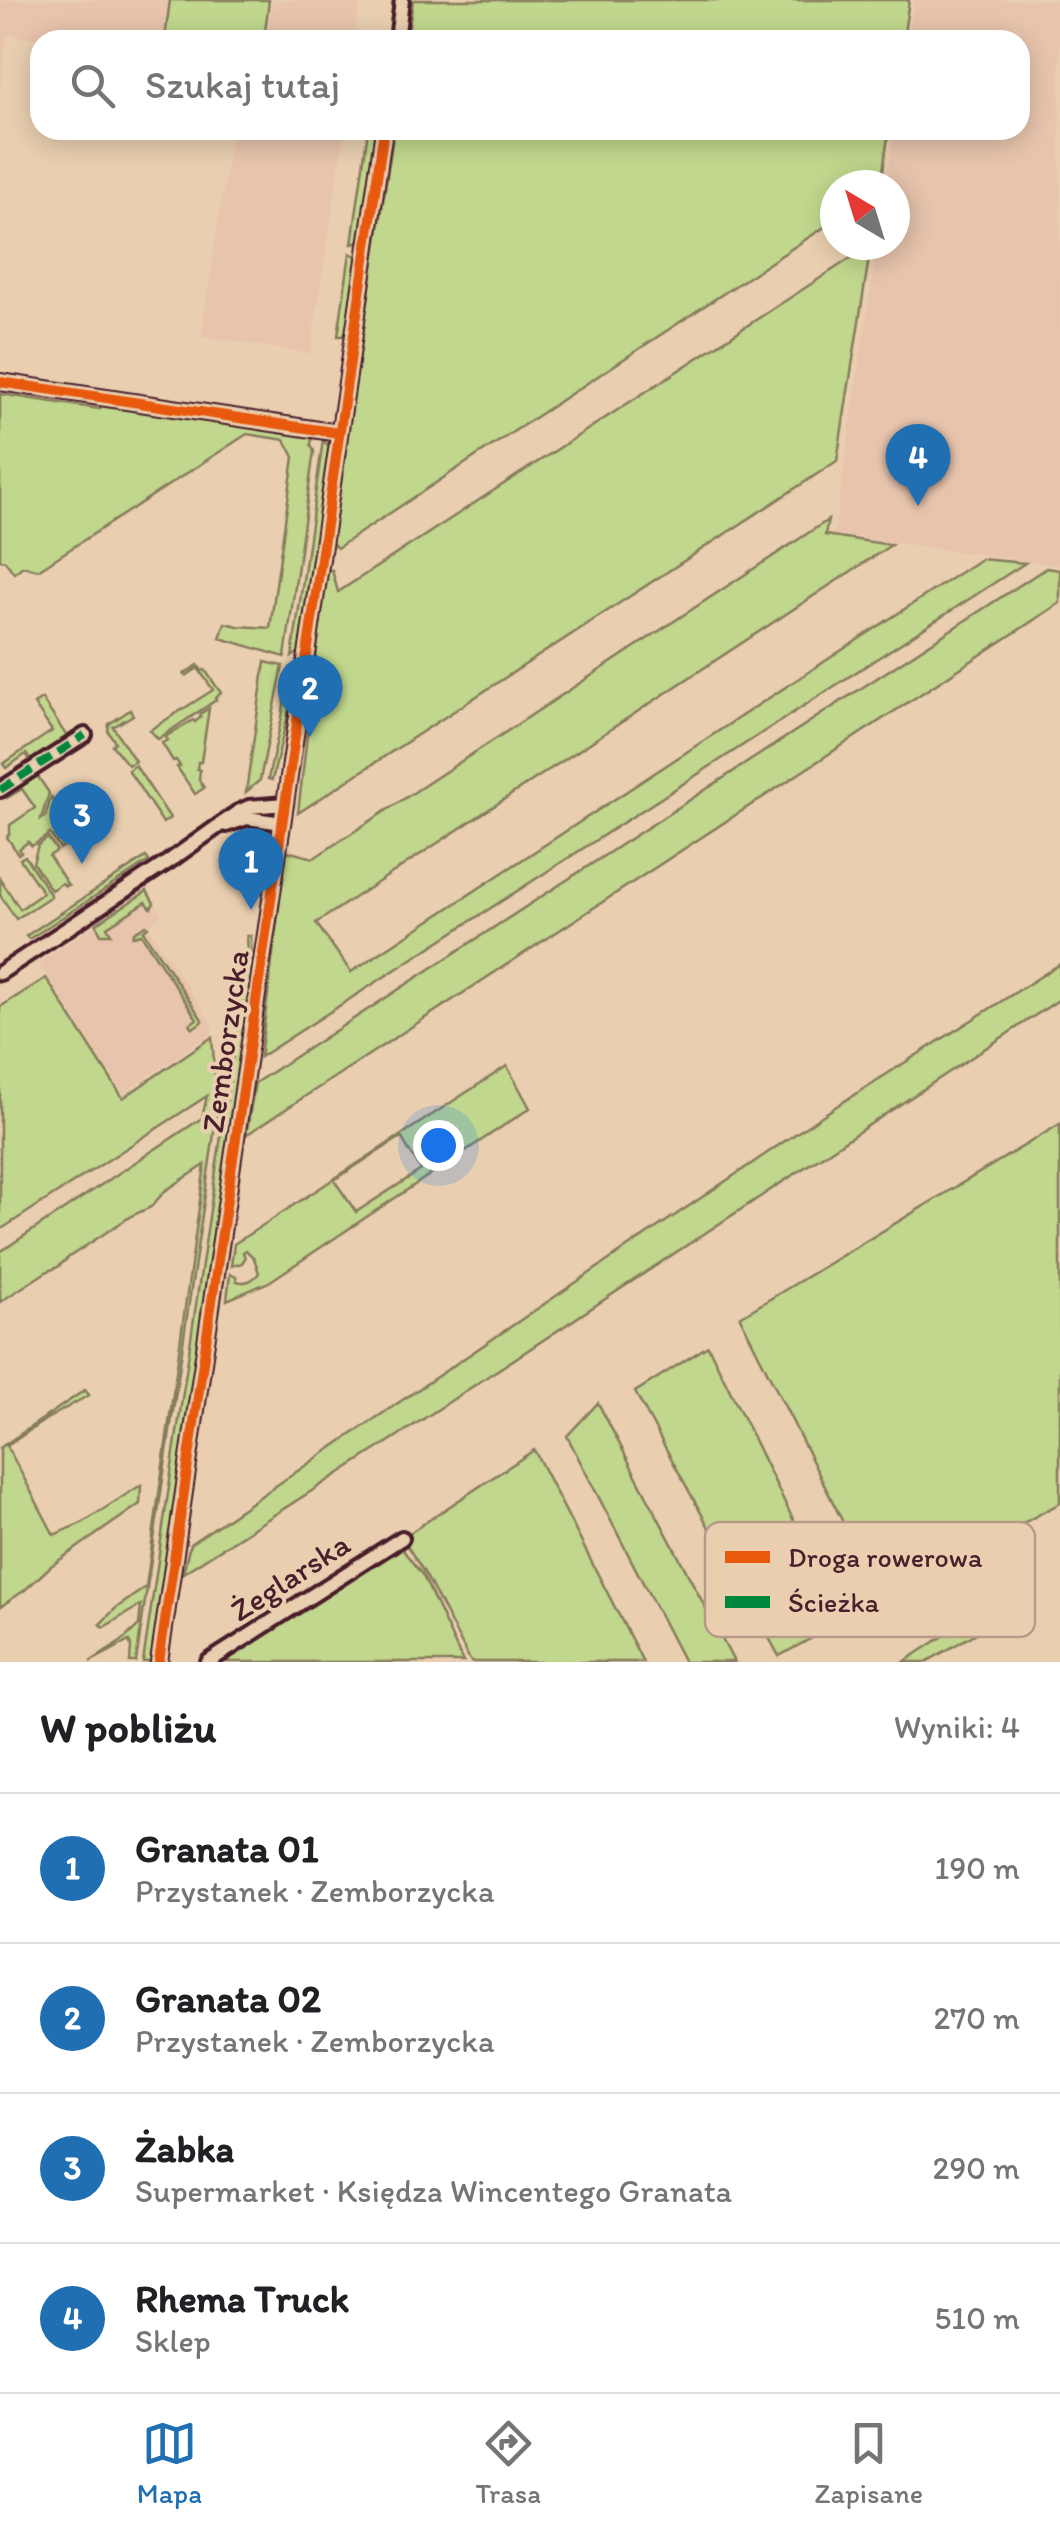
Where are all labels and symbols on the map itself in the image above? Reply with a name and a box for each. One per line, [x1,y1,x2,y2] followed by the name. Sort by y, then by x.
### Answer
[820,170,910,260] north arrow
[886,424,950,506] pin: 4
[278,654,342,737] pin: 2
[49,782,114,864] pin: 3
[218,828,284,910] pin: 1
[193,947,257,1135] street label: Zemborzycka
[413,1120,464,1171] your location
[705,1522,1035,1637] legend
[223,1524,357,1630] street label: Żeglarska
[788,1540,983,1574] text: Droga rowerowa
[788,1585,880,1619] text: Ścieżka

